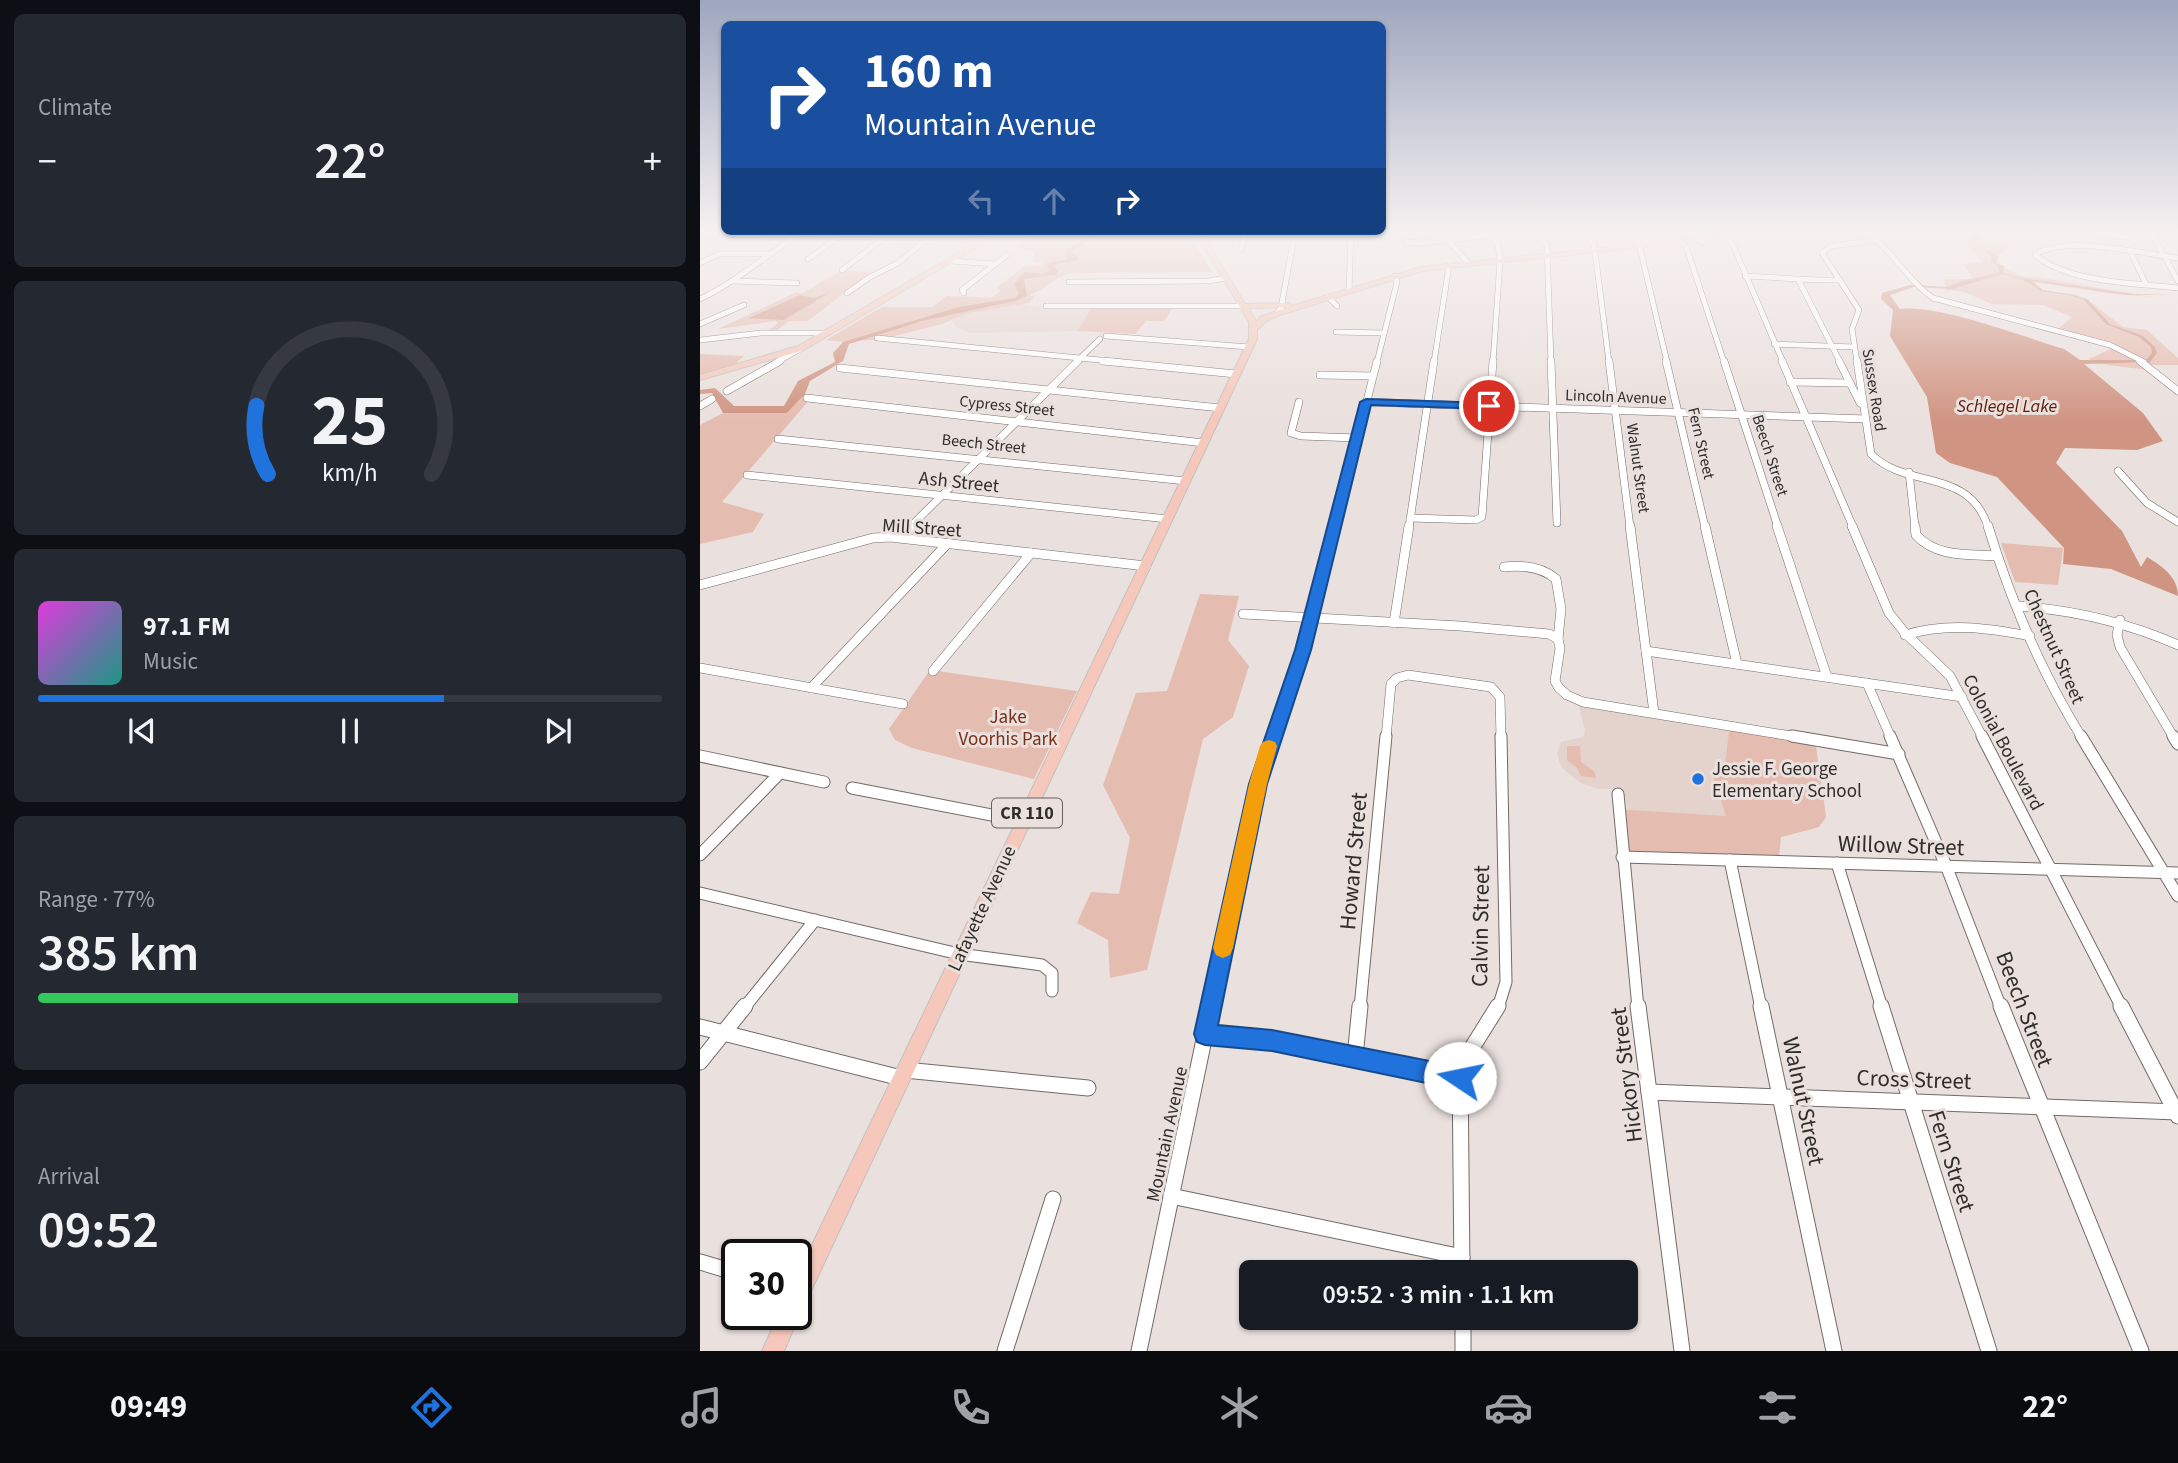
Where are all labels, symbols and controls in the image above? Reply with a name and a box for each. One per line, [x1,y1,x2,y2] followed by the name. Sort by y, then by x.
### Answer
[864,37,993,107] text: 160 m
[749,49,840,140] icon: right
[38,91,112,124] text: Climate
[864,102,1096,148] text: Mountain Avenue
[314,125,386,199] text: 22°
[38,135,57,189] text: −
[643,135,662,189] text: +
[962,182,1000,220] icon: left
[1035,182,1073,220] icon: ahead
[1108,182,1146,220] icon: right
[1857,347,1891,433] street label: Sussex Road
[312,370,388,474] text: 25
[1459,376,1519,436] pin
[1565,384,1667,410] street label: Lincoln Avenue
[1470,387,1508,425] icon: arrive
[958,390,1056,422] street label: Cypress Street
[1957,394,2058,419] water label: Schlegel Lake
[1682,405,1720,482] street label: Fern Street
[1747,412,1794,499] street label: Beech Street
[1621,422,1655,515] street label: Walnut Street
[941,429,1028,459] street label: Beech Street
[322,455,378,491] text: km/h
[917,465,1001,500] street label: Ash Street
[881,512,963,545] street label: Mill Street
[2016,585,2091,709] street label: Chestnut Street
[143,608,231,645] text: 97.1 FM
[143,645,198,678] text: Music
[1955,670,2050,816] street label: Colonial Boulevard
[959,704,1058,753] park label: Jake Voorhis Park
[123,712,161,750] icon: previous
[331,712,369,750] icon: pause
[539,712,577,750] icon: next
[1712,756,1862,805] place label: Jessie F. George Elementary School
[1690,771,1706,787] marker: Jessie F. George Elementary School
[1331,791,1376,931] street label: Howard Street
[992,798,1062,828] road number: CR 110
[1837,827,1965,864] street label: Willow Street
[941,841,1023,976] street label: Lafayette Avenue
[1463,865,1498,987] street label: Calvin Street
[38,883,155,916] text: Range · 77%
[38,917,199,991] text: 385 km
[1987,947,2062,1072] street label: Beech Street
[1602,1005,1651,1144] street label: Hickory Street
[1774,1034,1833,1168] street label: Walnut Street
[1423,1041,1497,1115] position arrow
[1856,1061,1972,1098] street label: Cross Street
[1140,1064,1195,1205] street label: Mountain Avenue
[1920,1106,1984,1217] street label: Fern Street
[38,1160,100,1193] text: Arrival
[38,1194,159,1268] text: 09:52
[721,1239,812,1330] speed limit sign: 30
[1323,1276,1554,1313] text: 09:52 · 3 min · 1.1 km
[407,1383,456,1432] icon: directions
[677,1383,726,1432] icon: music
[946,1383,995,1432] icon: phone
[1215,1383,1264,1432] icon: climate
[1484,1383,1533,1432] icon: car
[1753,1383,1802,1432] icon: filters
[110,1384,187,1430] text: 09:49
[2022,1384,2068,1430] text: 22°

